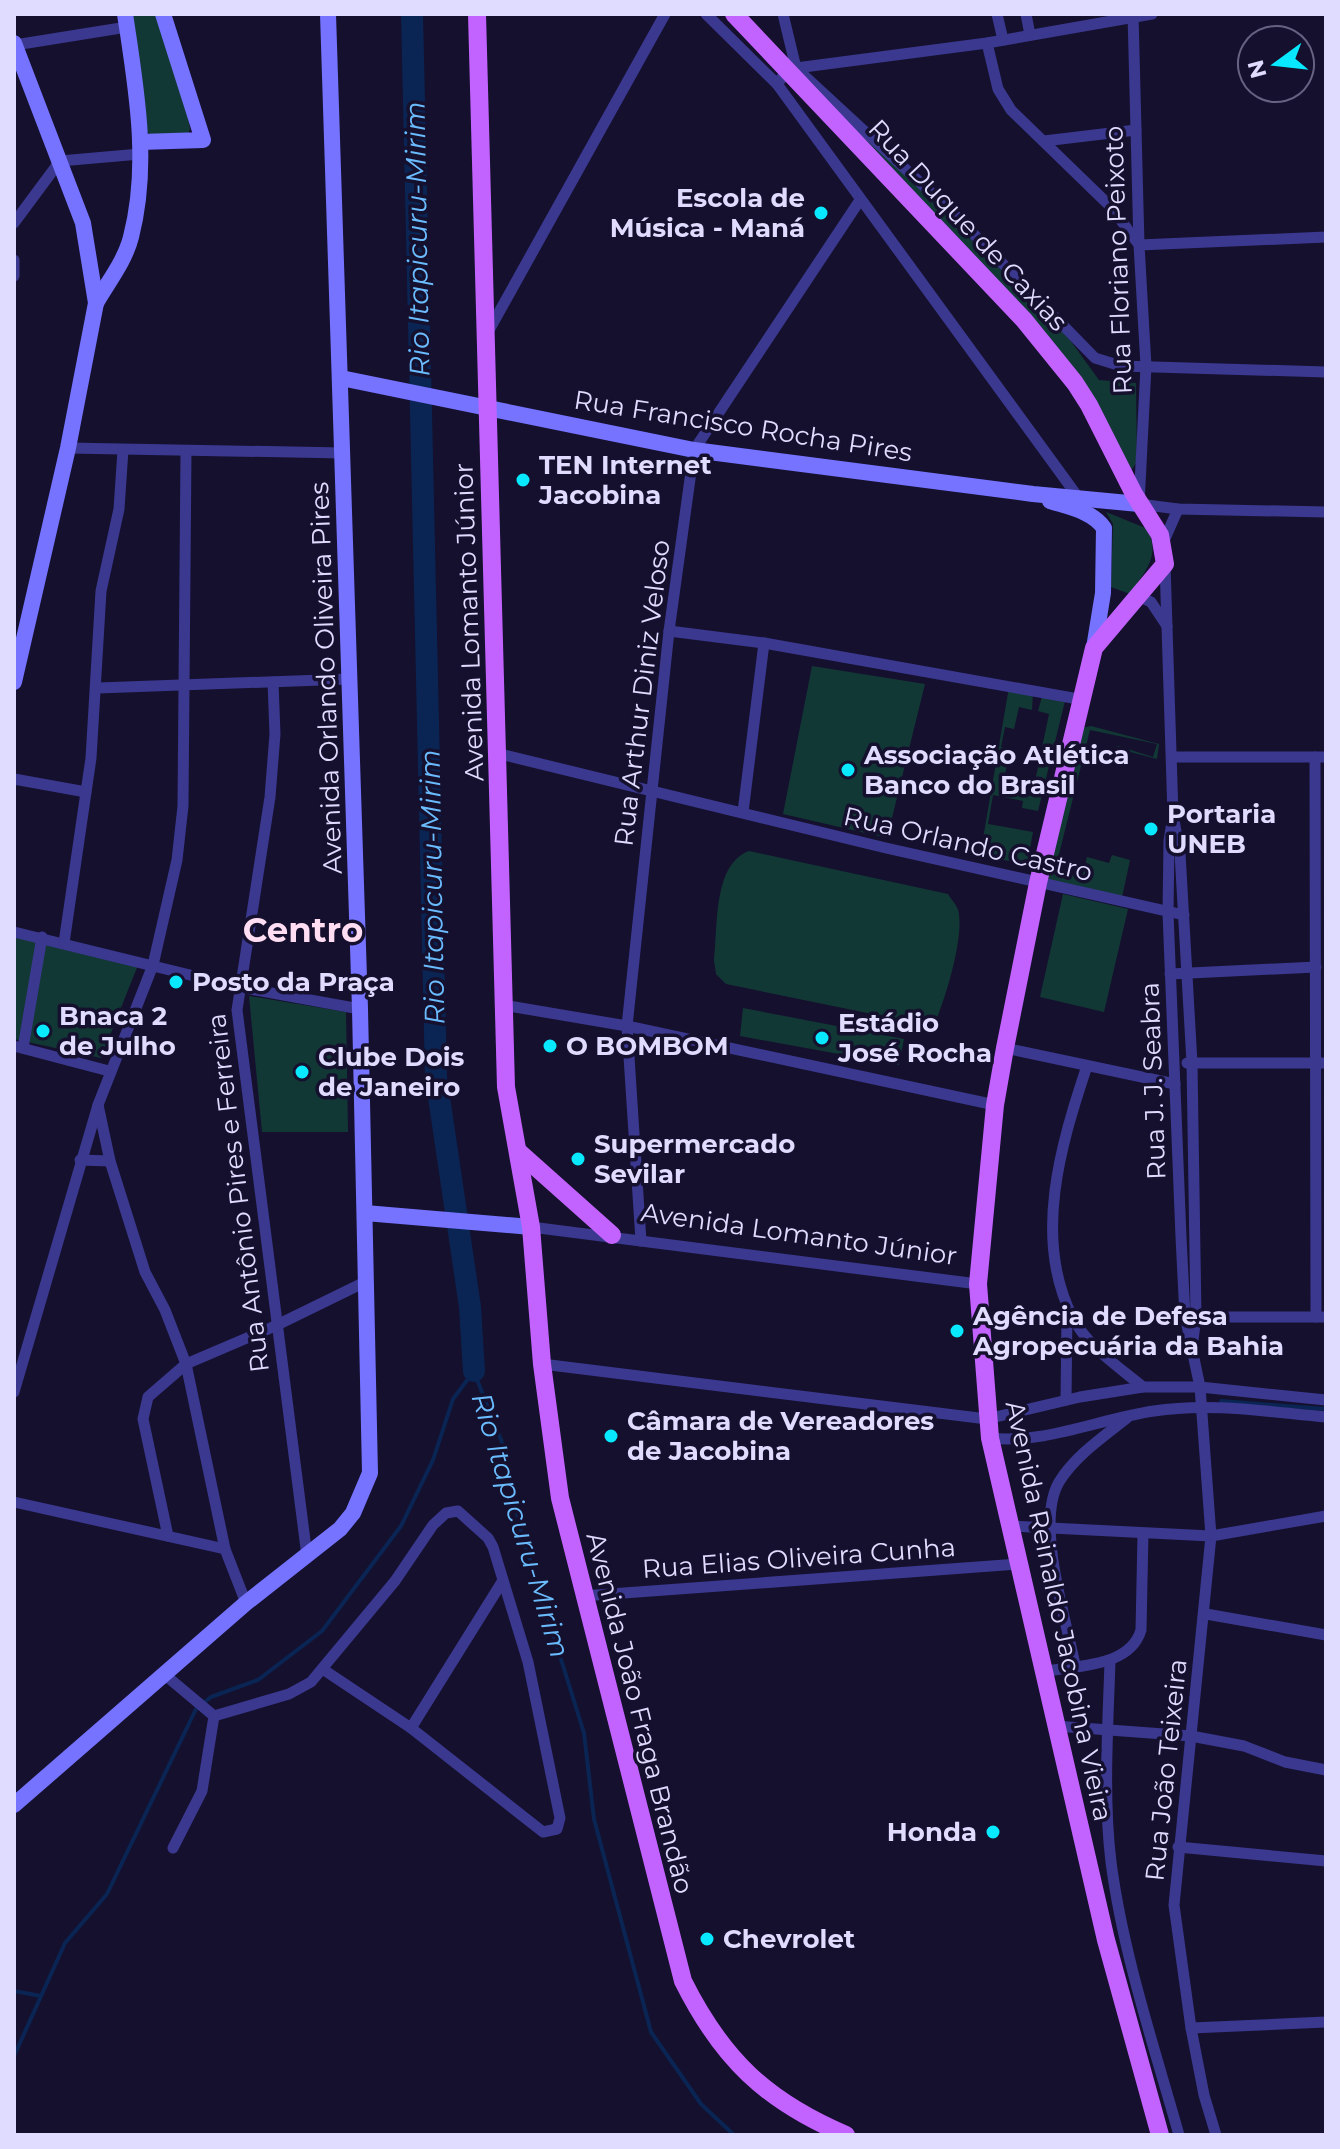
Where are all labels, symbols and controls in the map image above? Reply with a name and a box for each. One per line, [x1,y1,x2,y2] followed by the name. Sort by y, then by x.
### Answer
[1236,24,1316,104] north arrow
[1242,57,1273,81] text: N
[398,101,436,377] water label: Rio Itapicuru-Mirim
[862,113,1074,337] street label: Rua Duque de Caxias
[1097,125,1139,395] street label: Rua Floriano Peixoto
[610,182,805,244] place label: Escola de Música - Maná
[812,204,830,222] marker: Escola de Música - Maná
[572,383,914,469] street label: Rua Francisco Rocha Pires
[538,449,712,511] place label: TEN Internet Jacobina
[447,462,491,782] street label: Avenida Lomanto Júnior
[514,471,532,489] marker: TEN Internet Jacobina
[303,481,349,875] street label: Avenida Orlando Oliveira Pires
[607,538,677,848] street label: Rua Arthur Diniz Veloso
[863,739,1129,801] place label: Associação Atlética Banco do Brasil
[413,749,451,1025] water label: Rio Itapicuru-Mirim
[839,761,857,779] marker: Associação Atlética Banco do Brasil
[1167,798,1276,860] place label: Portaria UNEB
[840,800,1096,888] street label: Rua Orlando Castro
[1142,820,1160,838] marker: Portaria UNEB
[243,909,363,951] district label: Centro
[192,966,395,998] place label: Posto da Praça
[167,973,185,991] marker: Posto da Praça
[1134,982,1172,1180] street label: Rua J. J. Seabra
[59,1000,176,1062] place label: Bnaca 2 de Julho
[837,1007,992,1069] place label: Estádio José Rocha
[200,1012,276,1374] street label: Rua Antônio Pires e Ferreira
[34,1022,52,1040] marker: Bnaca 2 de Julho
[813,1029,831,1047] marker: Estádio José Rocha
[566,1030,729,1062] place label: O BOMBOM
[541,1037,559,1055] marker: O BOMBOM
[318,1041,465,1103] place label: Clube Dois de Janeiro
[293,1063,311,1081] marker: Clube Dois de Janeiro
[594,1128,795,1190] place label: Supermercado Sevilar
[569,1150,587,1168] marker: Supermercado Sevilar
[639,1196,959,1272] street label: Avenida Lomanto Júnior
[972,1300,1284,1362] place label: Agência de Defesa Agropecuária da Bahia
[948,1322,966,1340] marker: Agência de Defesa Agropecuária da Bahia
[464,1388,578,1662] water label: Rio Itapicuru-Mirim
[999,1398,1119,1824] street label: Avenida Reinaldo Jacobina Vieira
[627,1405,934,1467] place label: Câmara de Vereadores de Jacobina
[602,1427,620,1445] marker: Câmara de Vereadores de Jacobina
[580,1529,700,1897] street label: Avenida João Fraga Brandão
[641,1531,957,1585] street label: Rua Elias Oliveira Cunha
[1138,1657,1194,1883] street label: Rua João Teixeira
[887,1816,977,1848] place label: Honda
[984,1823,1002,1841] marker: Honda
[723,1923,855,1955] place label: Chevrolet
[698,1930,716,1948] marker: Chevrolet

